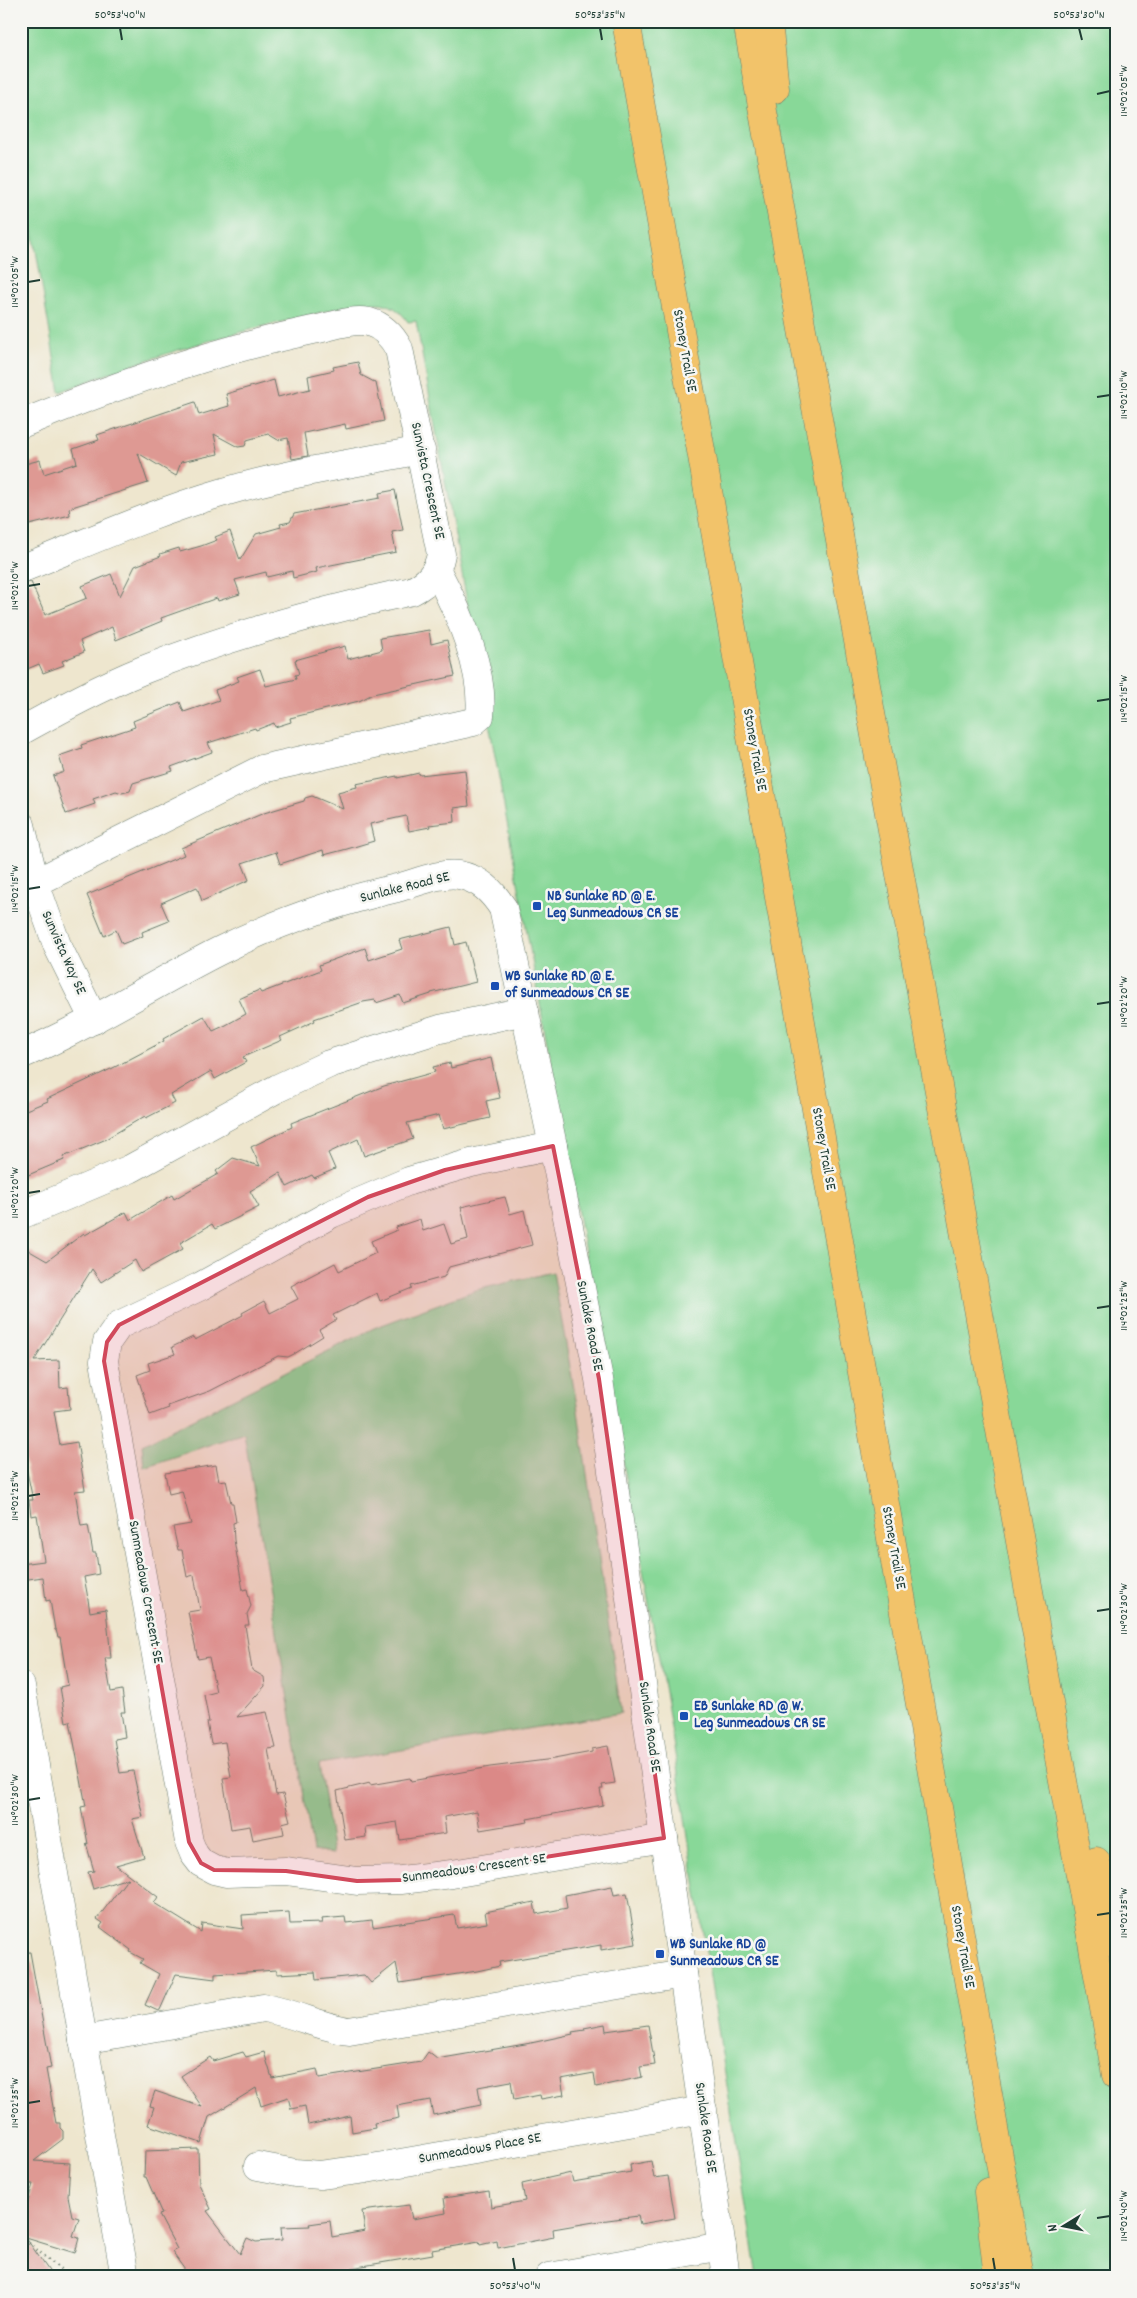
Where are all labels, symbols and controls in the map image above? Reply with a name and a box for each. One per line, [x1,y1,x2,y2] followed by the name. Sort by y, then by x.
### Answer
[95,7,146,24] text: 50°53'40"N
[575,7,625,24] text: 50°53'35"N
[1053,7,1105,24] text: 50°53'30"N
[1116,65,1133,117] text: 114°02'05"W
[7,256,24,308] text: 114°02'05"W
[666,308,702,394] street label: Stoney Trail SE
[1116,371,1133,419] text: 114°02'10"W
[404,420,450,542] street label: Sunvista Crescent SE
[7,562,24,610] text: 114°02'10"W
[1116,675,1133,723] text: 114°02'15"W
[736,707,772,793] street label: Stoney Trail SE
[7,865,24,913] text: 114°02'15"W
[358,866,452,910] street label: Sunlake Road SE
[547,886,679,925] place label: NB Sunlake RD @ E. Leg Sunmeadows CR SE
[531,900,543,912] marker: NB Sunlake RD @ E. Leg Sunmeadows CR SE
[35,907,91,999] street label: Sunvista Way SE
[505,966,629,1005] place label: WB Sunlake RD @ E. of Sunmeadows CR SE
[1116,976,1133,1028] text: 114°02'20"W
[489,980,501,992] marker: WB Sunlake RD @ E. of Sunmeadows CR SE
[805,1106,841,1192] street label: Stoney Trail SE
[7,1167,24,1219] text: 114°02'20"W
[569,1279,609,1373] street label: Sunlake Road SE
[1116,1281,1133,1331] text: 114°02'25"W
[7,1471,24,1521] text: 114°02'25"W
[875,1505,911,1591] street label: Stoney Trail SE
[122,1519,168,1665] street label: Sunmeadows Crescent SE
[1116,1583,1133,1635] text: 114°02'30"W
[632,1680,666,1774] street label: Sunlake Road SE
[694,1696,826,1735] place label: EB Sunlake RD @ W. Leg Sunmeadows CR SE
[678,1710,690,1722] marker: EB Sunlake RD @ W. Leg Sunmeadows CR SE
[7,1774,24,1826] text: 114°02'30"W
[401,1848,547,1890] street label: Sunmeadows Crescent SE
[1116,1888,1133,1938] text: 114°02'35"W
[944,1904,980,1990] street label: Stoney Trail SE
[670,1934,779,1973] place label: WB Sunlake RD @ Sunmeadows CR SE
[654,1948,666,1960] marker: WB Sunlake RD @ Sunmeadows CR SE
[7,2078,24,2128] text: 114°02'35"W
[688,2081,722,2175] street label: Sunlake Road SE
[417,2127,543,2171] street label: Sunmeadows Place SE
[1116,2190,1133,2241] text: 114°02'40"W
[1040,2200,1090,2250] north arrow
[1043,2223,1064,2233] text: N
[490,2278,541,2295] text: 50°53'40"N
[970,2278,1020,2295] text: 50°53'35"N

